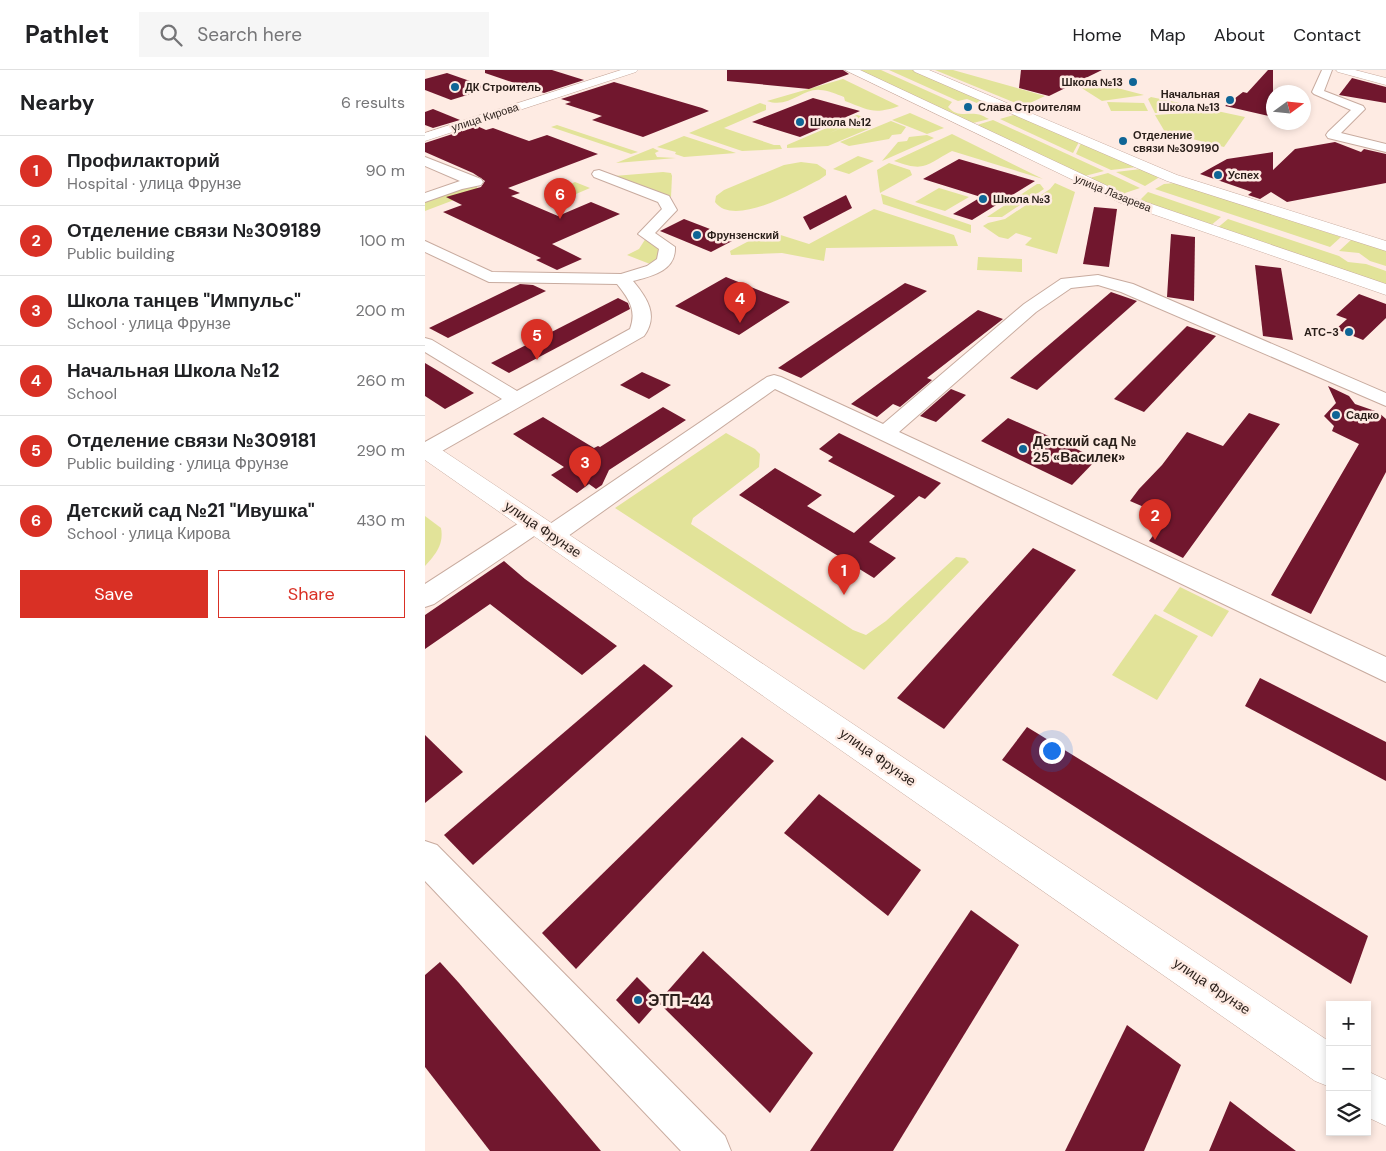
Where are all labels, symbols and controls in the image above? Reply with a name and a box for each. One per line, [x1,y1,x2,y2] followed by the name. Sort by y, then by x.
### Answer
[139,12,489,57] search box
[25,19,109,50] text: Pathlet
[157,21,185,49] icon: search
[197,22,302,47] text: Search here
[1072,23,1122,47] text: Home
[1150,23,1186,47] text: Map
[1214,23,1265,47] text: About
[1293,23,1361,47] text: Contact
[1062,75,1123,89] place label: Школа №13
[1127,76,1139,88] marker: Школа №13
[465,80,541,94] place label: ДК Строитель
[449,81,461,93] marker: ДК Строитель
[1266,85,1311,130] north arrow
[1159,87,1220,114] place label: Начальная Школа №13
[20,89,94,117] text: Nearby
[341,92,405,113] text: 6 results
[1224,94,1236,106] marker: Начальная Школа №13
[450,99,521,134] street label: улица Кирова
[978,100,1081,114] place label: Слава Строителям
[962,101,974,113] marker: Слава Строителям
[810,115,871,129] place label: Школа №12
[794,116,806,128] marker: Школа №12
[1133,128,1220,155] place label: Отделение связи №309190
[1117,135,1129,147] marker: Отделение связи №309190
[67,148,220,173] text: Профилакторий
[33,160,39,181] text: 1
[365,160,405,181] text: 90 m
[1228,168,1260,182] place label: Успех
[1212,169,1224,181] marker: Успех
[1073,171,1154,215] street label: улица Лазарева
[67,173,242,194] text: Hospital · улица Фрунзе
[544,178,576,219] pin: 6
[993,192,1050,206] place label: Школа №3
[977,193,989,205] marker: Школа №3
[67,218,321,243] text: Отделение связи №309189
[707,228,779,242] place label: Фрунзенский
[691,229,703,241] marker: Фрунзенский
[31,230,41,251] text: 2
[360,230,405,251] text: 100 m
[67,243,175,264] text: Public building
[724,282,756,323] pin: 4
[67,288,301,313] text: Школа танцев "Импульс"
[31,300,41,321] text: 3
[356,300,405,321] text: 200 m
[67,313,231,334] text: School · улица Фрунзе
[521,319,553,360] pin: 5
[1304,325,1339,339] place label: АТС-3
[1343,326,1355,338] marker: АТС-3
[67,358,279,383] text: Начальная Школа №12
[31,370,41,391] text: 4
[356,370,405,391] text: 260 m
[67,383,117,404] text: School
[1346,408,1380,422] place label: Садко
[1330,409,1342,421] marker: Садко
[67,428,316,453] text: Отделение связи №309181
[1033,432,1136,466] place label: Детский сад № 25 «Василек»
[31,440,41,461] text: 5
[356,440,405,461] text: 290 m
[1017,443,1029,455] marker: Детский сад № 25 «Василек»
[569,446,601,487] pin: 3
[67,453,289,474] text: Public building · улица Фрунзе
[501,497,585,562] street label: улица Фрунзе
[67,498,315,523] text: Детский сад №21 "Ивушка"
[1139,499,1171,540] pin: 2
[31,510,41,531] text: 6
[356,510,405,531] text: 430 m
[67,523,230,544] text: School · улица Кирова
[828,554,860,595] pin: 1
[20,570,208,618] button: Save
[218,570,405,618] button: Share
[836,724,920,790] street label: улица Фрунзе
[1039,738,1065,764] your location
[1170,954,1254,1019] street label: улица Фрунзе
[648,990,711,1011] place label: ЭТП-44
[632,994,644,1006] marker: ЭТП-44
[1326,1001,1371,1136] map controls
[1326,1001,1371,1046] button: +
[1326,1046,1371,1091] button: −
[1326,1091,1371,1136] button: layers

